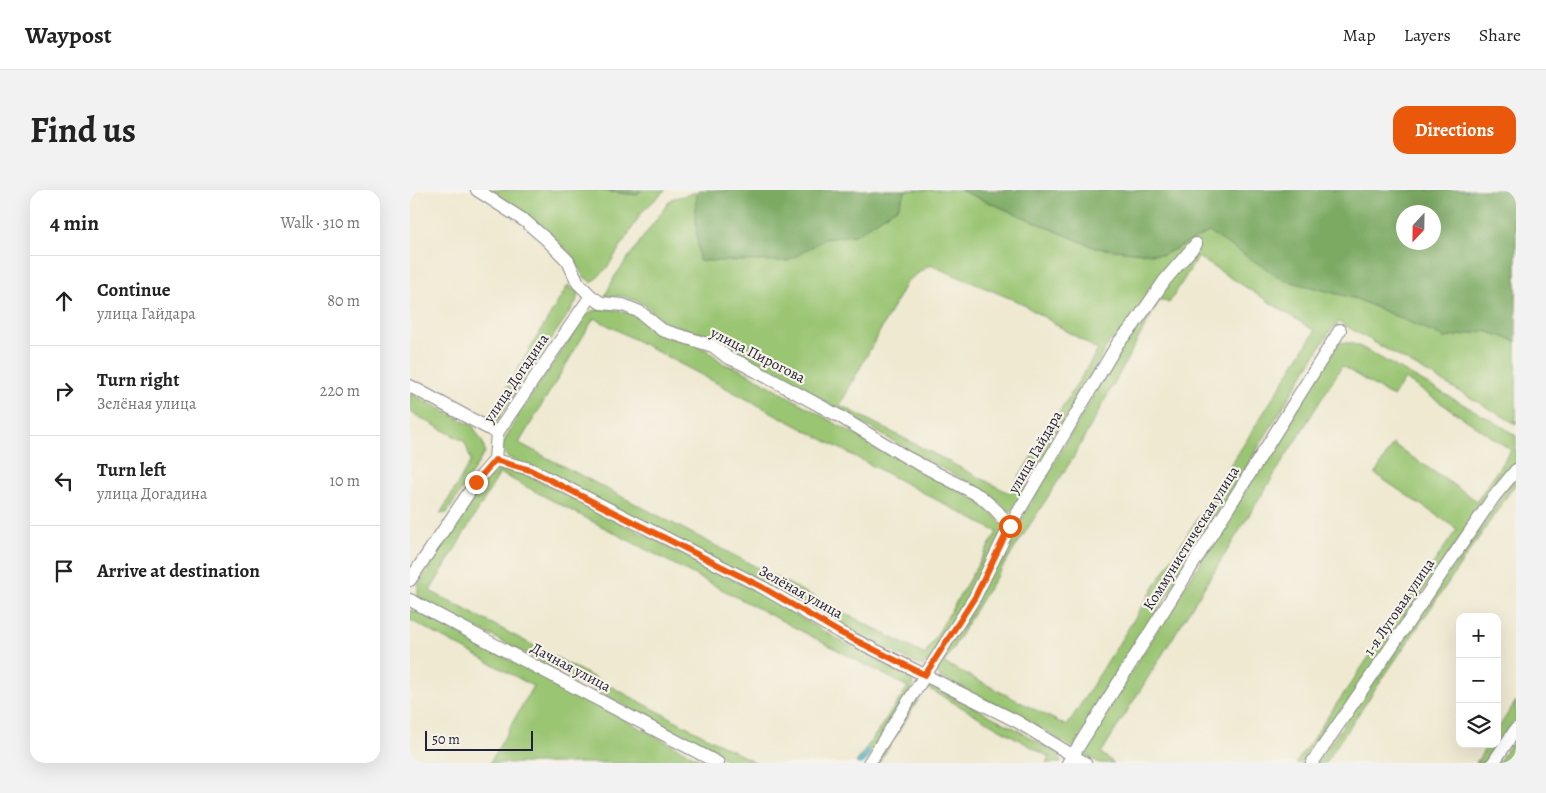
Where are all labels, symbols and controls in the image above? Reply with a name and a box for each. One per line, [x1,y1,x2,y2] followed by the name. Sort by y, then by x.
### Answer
[25,19,112,51] text: Waypost
[1343,23,1376,47] text: Map
[1404,23,1451,47] text: Layers
[1479,23,1521,47] text: Share
[30,106,136,154] text: Find us
[1393,106,1516,154] button: Directions
[1396,205,1441,250] north arrow
[50,209,99,237] text: 4 min
[280,212,360,234] text: Walk · 310 m
[97,277,171,303] text: Continue
[50,287,78,315] icon: ahead
[327,290,360,312] text: 80 m
[97,303,196,325] text: улица Гайдара
[706,322,809,388] street label: улица Пирогова
[478,329,553,427] street label: улица Догадина
[97,367,179,393] text: Turn right
[50,377,78,405] icon: right
[320,380,360,402] text: 220 m
[97,393,196,415] text: Зелёная улица
[1003,407,1067,498] street label: улица Гайдара
[97,457,166,483] text: Turn left
[1138,462,1244,614] street label: Коммунистическая улица
[50,467,78,495] icon: left
[330,470,360,492] text: 10 m
[465,471,488,494] route end
[97,483,207,505] text: улица Догадина
[999,515,1022,538] route start
[1359,554,1439,660] street label: 1-я Луговая улица
[50,557,78,585] icon: arrive
[97,558,260,584] text: Arrive at destination
[755,561,847,623] street label: Зелёная улица
[1456,613,1501,748] map controls
[1456,613,1501,658] button: +
[528,638,615,696] street label: Дачная улица
[1456,658,1501,703] button: −
[1456,703,1501,748] button: layers
[425,728,532,751] scale bar
[432,730,460,749] text: 50 m

